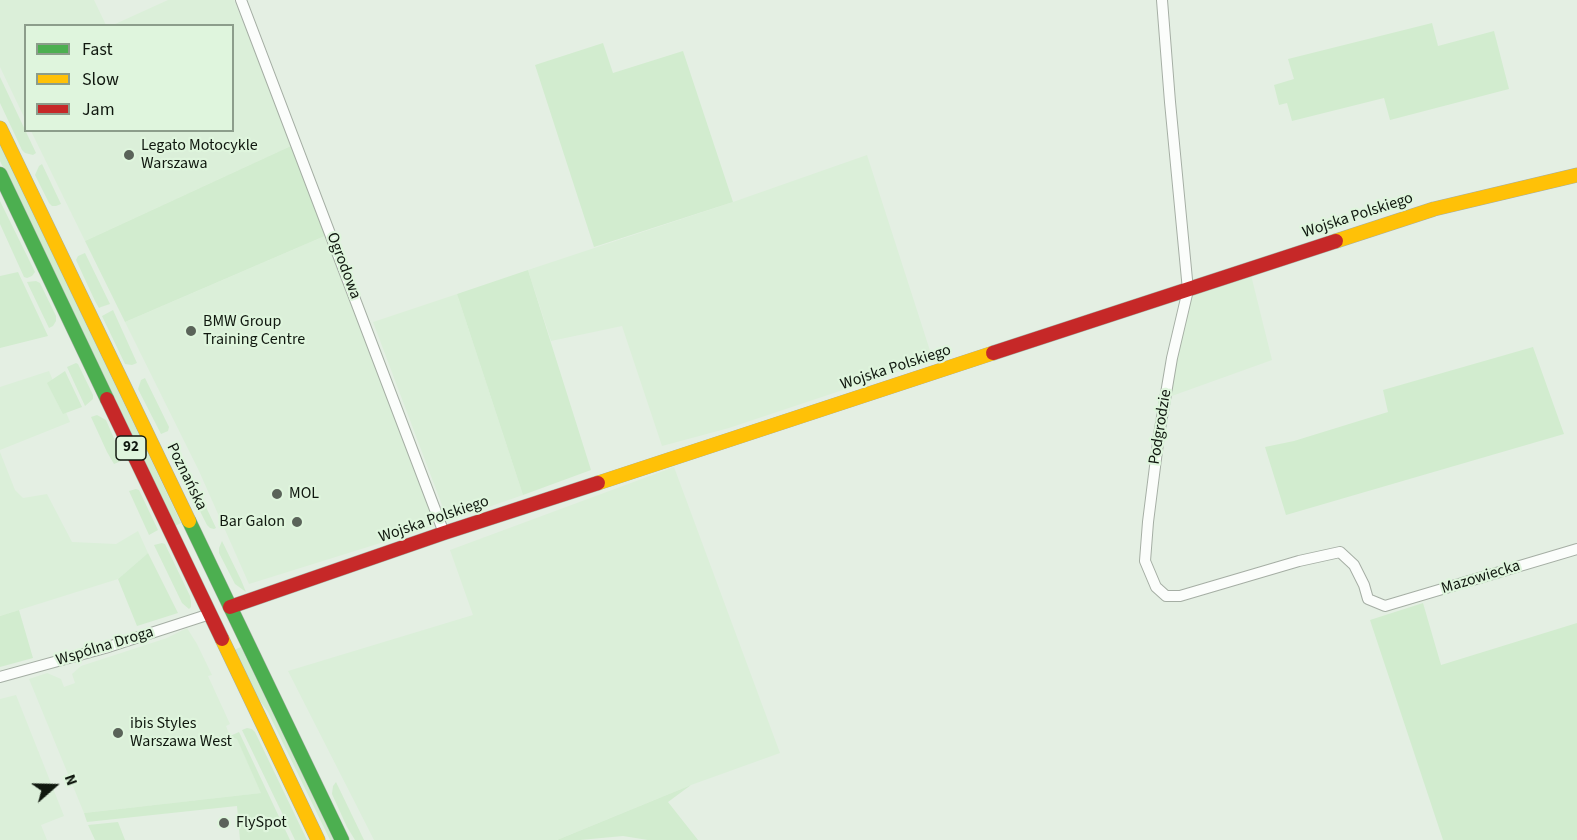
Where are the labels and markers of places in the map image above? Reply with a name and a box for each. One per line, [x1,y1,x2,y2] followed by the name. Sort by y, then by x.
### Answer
[141,136,258,174] place label: Legato Motocykle Warszawa
[122,148,136,162] marker: Legato Motocykle Warszawa
[203,312,305,350] place label: BMW Group Training Centre
[184,324,198,338] marker: BMW Group Training Centre
[289,484,319,504] place label: MOL
[270,487,284,501] marker: MOL
[219,512,285,532] place label: Bar Galon
[290,515,304,529] marker: Bar Galon
[130,714,232,752] place label: ibis Styles Warszawa West
[111,726,125,740] marker: ibis Styles Warszawa West
[236,813,287,833] place label: FlySpot
[217,816,231,830] marker: FlySpot

